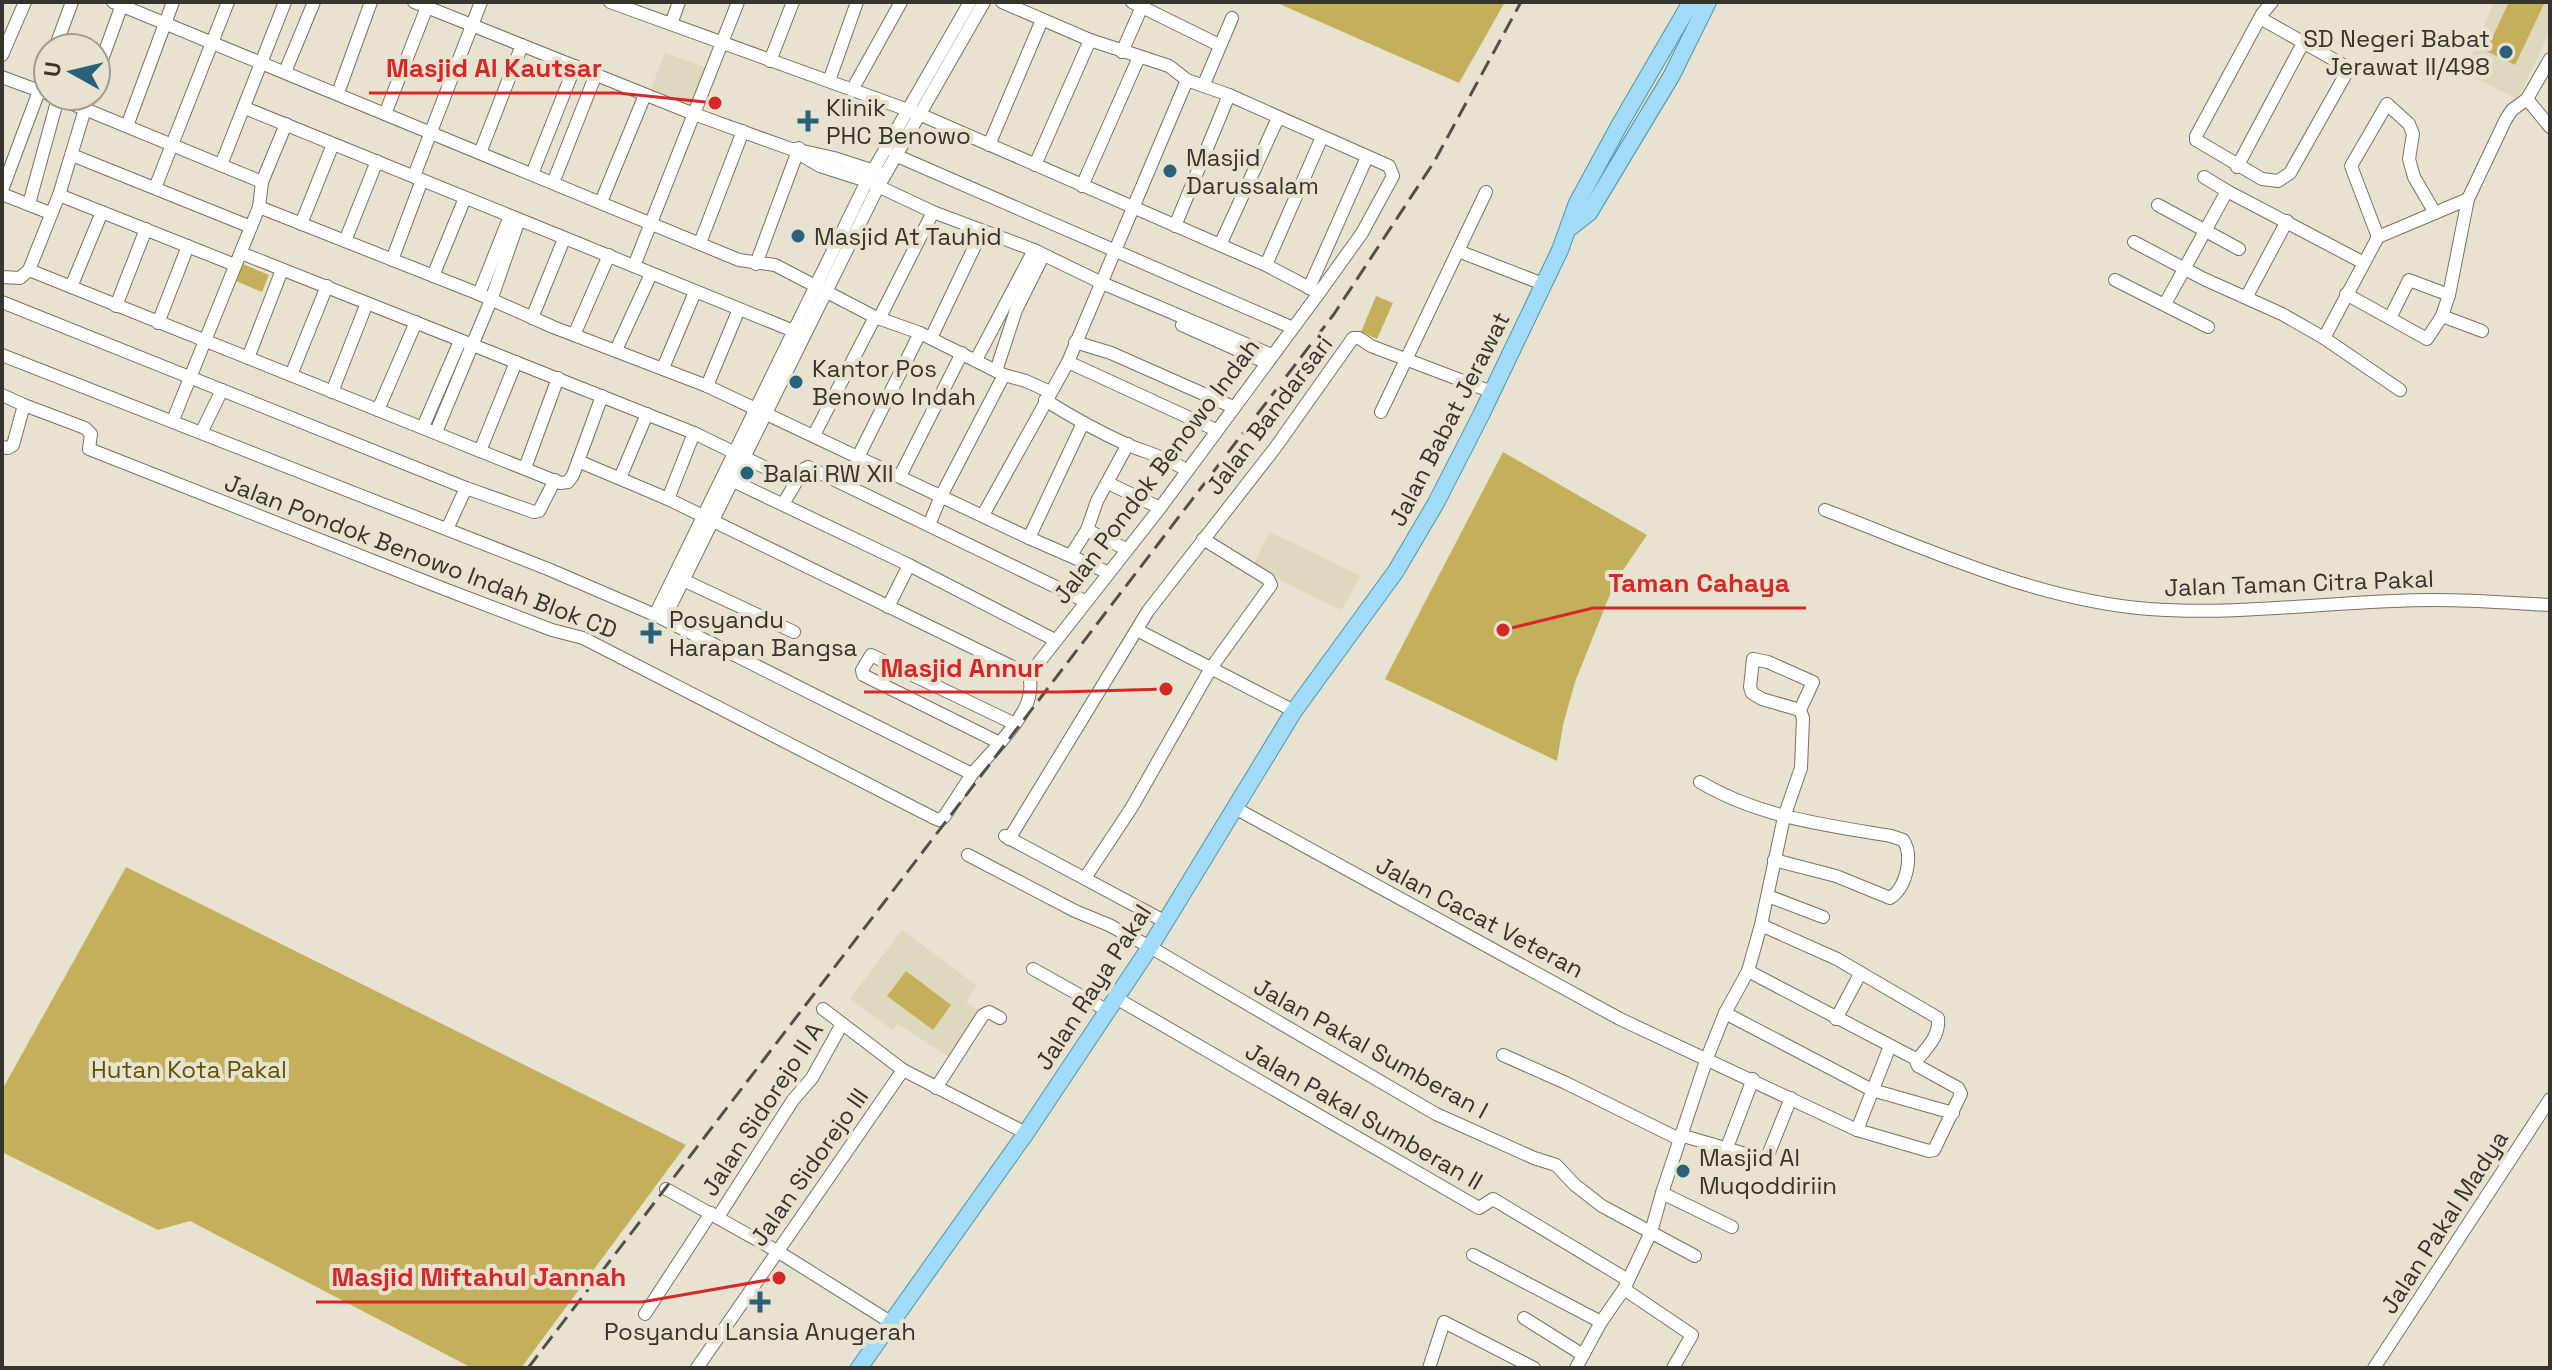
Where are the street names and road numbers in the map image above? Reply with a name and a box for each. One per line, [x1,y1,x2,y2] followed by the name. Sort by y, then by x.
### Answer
[1382,307,1516,531] street label: Jalan Babat Jerawat
[1199,329,1339,501] street label: Jalan Bandarsari
[1046,332,1266,610] street label: Jalan Pondok Benowo Indah
[220,467,622,645] street label: Jalan Pondok Benowo Indah Blok CD
[2164,563,2434,603] street label: Jalan Taman Citra Pakal
[1371,849,1589,985] street label: Jalan Cacat Veteran
[1028,898,1158,1076] street label: Jalan Raya Pakal
[1248,971,1494,1125] street label: Jalan Pakal Sumberan I
[694,1016,830,1202] street label: Jalan Sidorejo II A
[1240,1035,1488,1197] street label: Jalan Pakal Sumberan II
[743,1082,875,1252] street label: Jalan Sidorejo III
[2373,1124,2515,1320] street label: Jalan Pakal Madya

